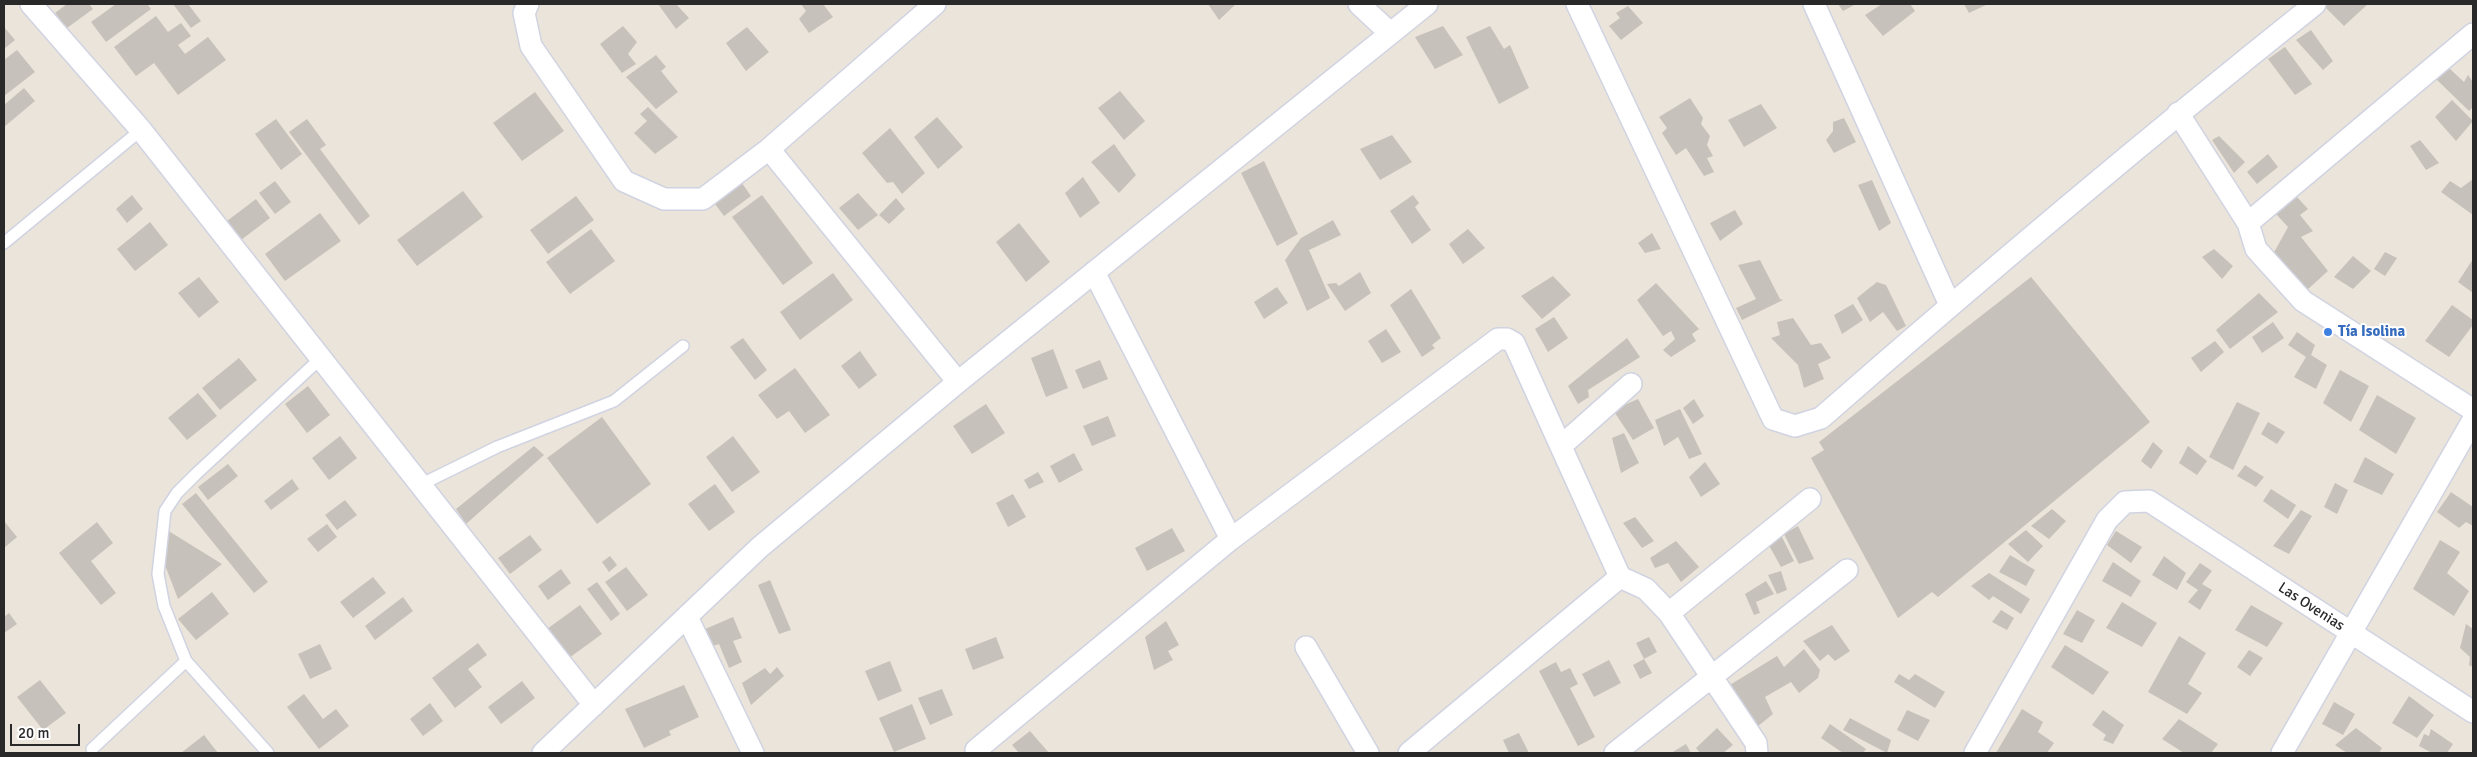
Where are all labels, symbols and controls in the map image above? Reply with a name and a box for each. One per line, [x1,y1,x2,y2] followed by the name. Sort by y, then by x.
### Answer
[2338,323,2405,341] place label: Tía Isolina
[2322,326,2334,338] marker: Tía Isolina
[2274,579,2348,635] street label: Las Ovenias
[12,714,82,746] scale bar
[18,724,49,742] text: 20 m

